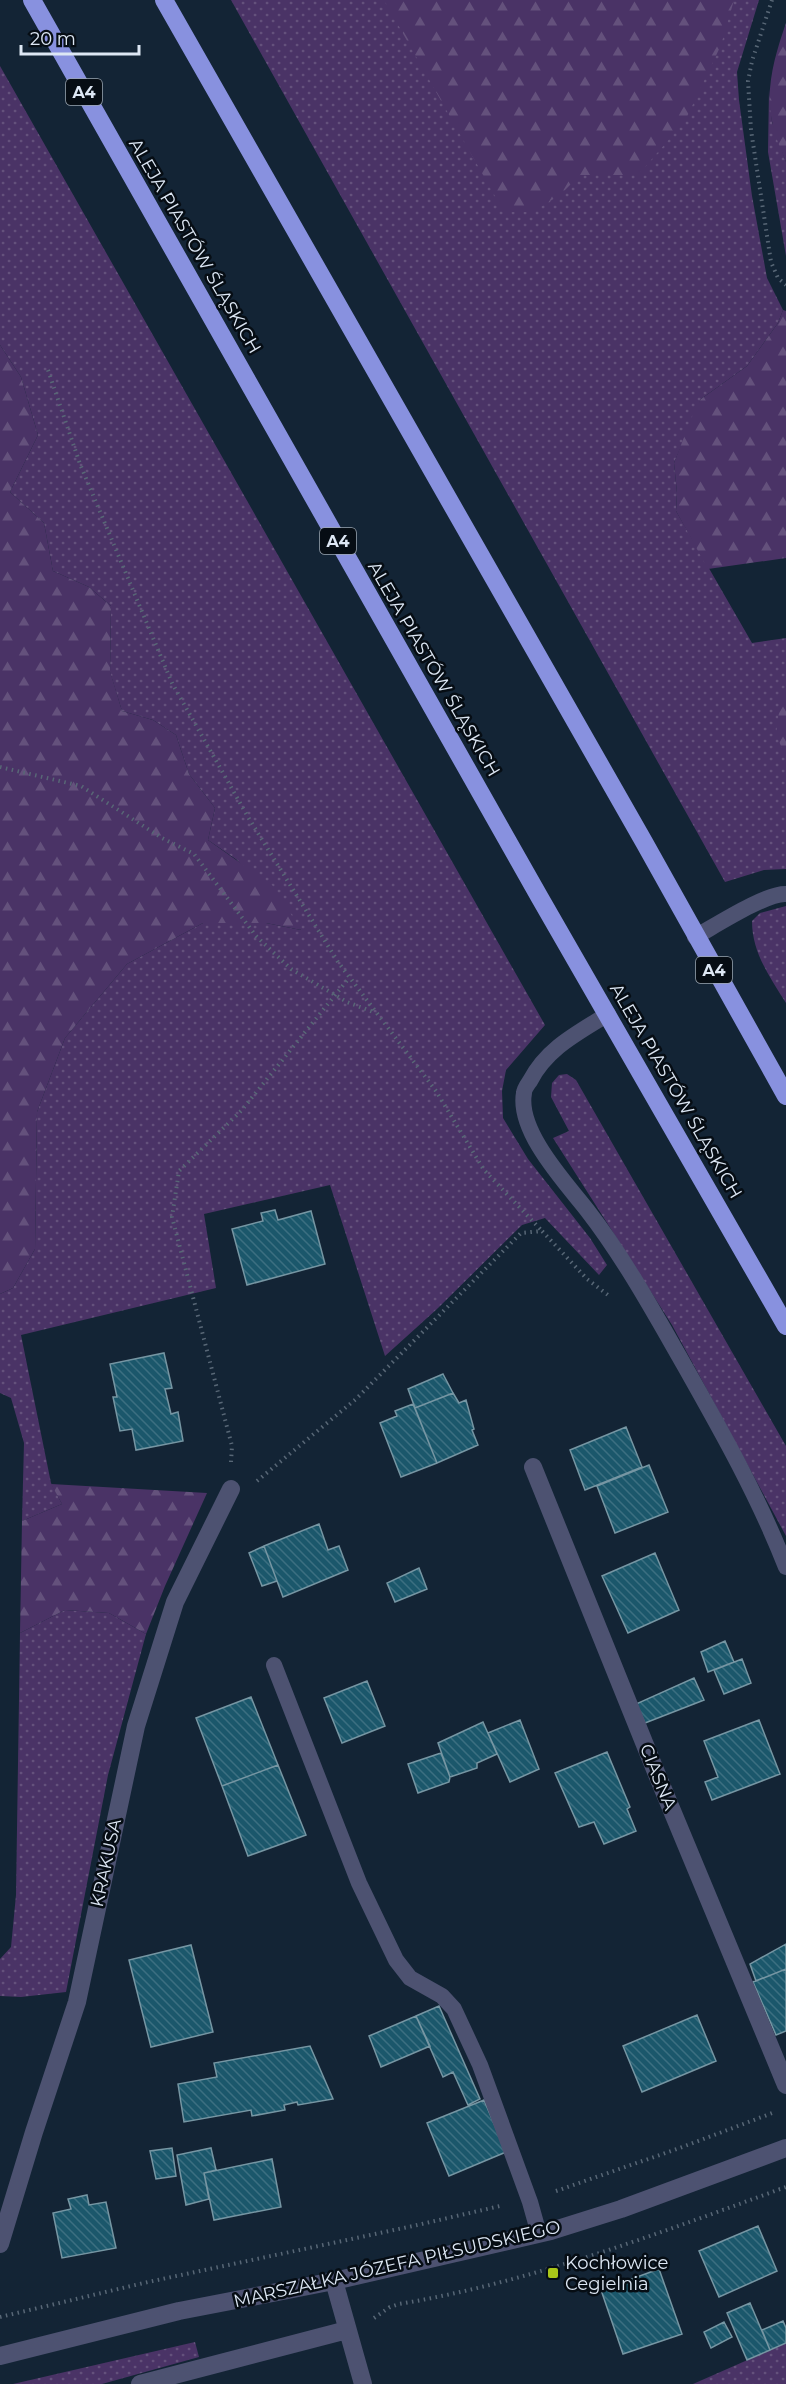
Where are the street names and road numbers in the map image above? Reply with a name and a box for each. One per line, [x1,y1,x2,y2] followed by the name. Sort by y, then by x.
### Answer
[66,79,102,105] road number: A4
[124,135,266,357] street label: ALEJA PIASTÓW ŚLĄSKICH
[320,528,356,554] road number: A4
[363,558,505,780] street label: ALEJA PIASTÓW ŚLĄSKICH
[696,957,732,983] road number: A4
[605,980,747,1202] street label: ALEJA PIASTÓW ŚLĄSKICH
[635,1741,681,1814] street label: CIASNA
[86,1817,126,1909] street label: KRAKUSA
[231,2216,563,2312] street label: MARSZAŁKA JÓZEFA PIŁSUDSKIEGO

